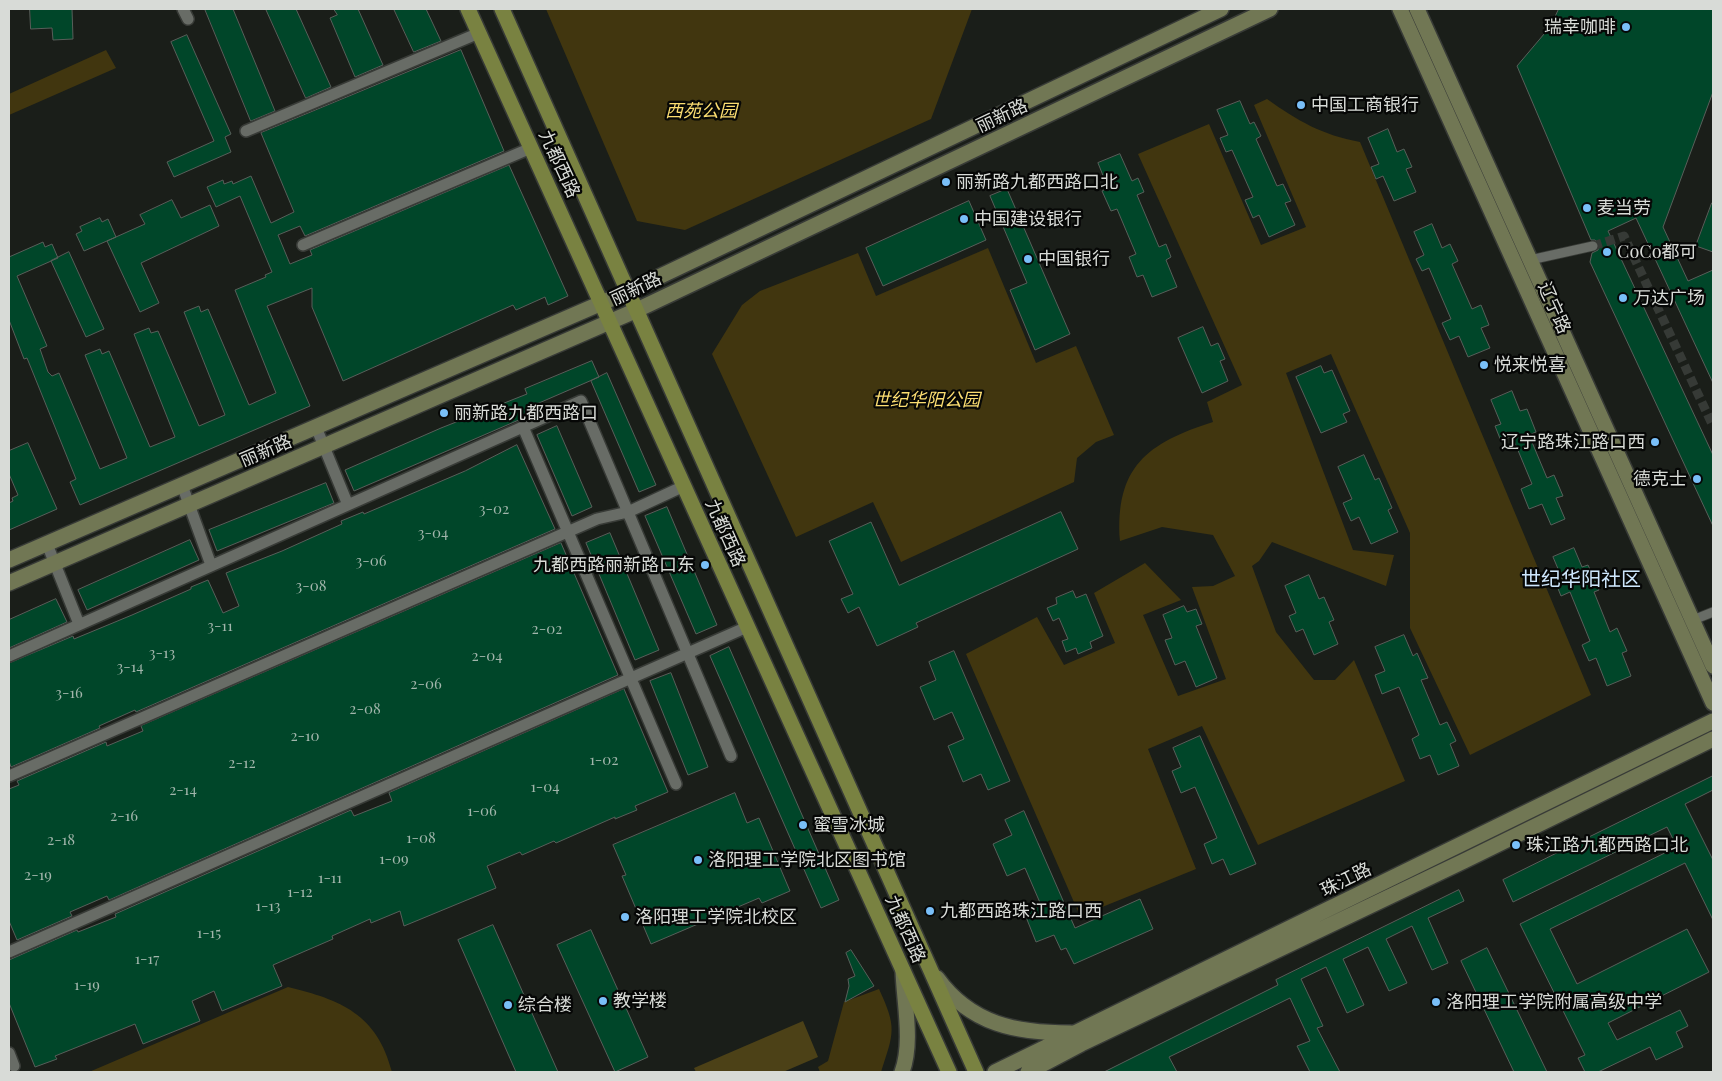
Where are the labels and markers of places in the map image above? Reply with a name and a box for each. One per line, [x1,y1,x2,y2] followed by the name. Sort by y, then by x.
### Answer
[1544,16,1616,38] place label: 瑞幸咖啡
[1620,21,1632,33] marker: 瑞幸咖啡
[1311,94,1419,116] place label: 中国工商银行
[1295,99,1307,111] marker: 中国工商银行
[956,171,1118,193] place label: 丽新路九都西路口北
[940,176,952,188] marker: 丽新路九都西路口北
[1597,197,1651,219] place label: 麦当劳
[1581,202,1593,214] marker: 麦当劳
[974,208,1082,230] place label: 中国建设银行
[958,213,970,225] marker: 中国建设银行
[1617,241,1697,263] place label: CoCo都可
[1601,246,1613,258] marker: CoCo都可
[1038,248,1110,270] place label: 中国银行
[1022,253,1034,265] marker: 中国银行
[1633,287,1705,309] place label: 万达广场
[1617,292,1629,304] marker: 万达广场
[1494,354,1566,376] place label: 悦来悦喜
[1478,359,1490,371] marker: 悦来悦喜
[454,402,598,424] place label: 丽新路九都西路口
[438,407,450,419] marker: 丽新路九都西路口
[1501,431,1645,453] place label: 辽宁路珠江路口西
[1649,436,1661,448] marker: 辽宁路珠江路口西
[1633,468,1687,490] place label: 德克士
[1691,473,1703,485] marker: 德克士
[533,554,695,576] place label: 九都西路丽新路口东
[699,559,711,571] marker: 九都西路丽新路口东
[813,814,885,836] place label: 蜜雪冰城
[797,819,809,831] marker: 蜜雪冰城
[1526,834,1688,856] place label: 珠江路九都西路口北
[1510,839,1522,851] marker: 珠江路九都西路口北
[708,849,906,871] place label: 洛阳理工学院北区图书馆
[692,854,704,866] marker: 洛阳理工学院北区图书馆
[940,900,1102,922] place label: 九都西路珠江路口西
[924,905,936,917] marker: 九都西路珠江路口西
[635,906,797,928] place label: 洛阳理工学院北校区
[619,911,631,923] marker: 洛阳理工学院北校区
[613,990,667,1012] place label: 教学楼
[1446,991,1662,1013] place label: 洛阳理工学院附属高级中学
[518,994,572,1016] place label: 综合楼
[597,995,609,1007] marker: 教学楼
[1430,996,1442,1008] marker: 洛阳理工学院附属高级中学
[502,999,514,1011] marker: 综合楼

